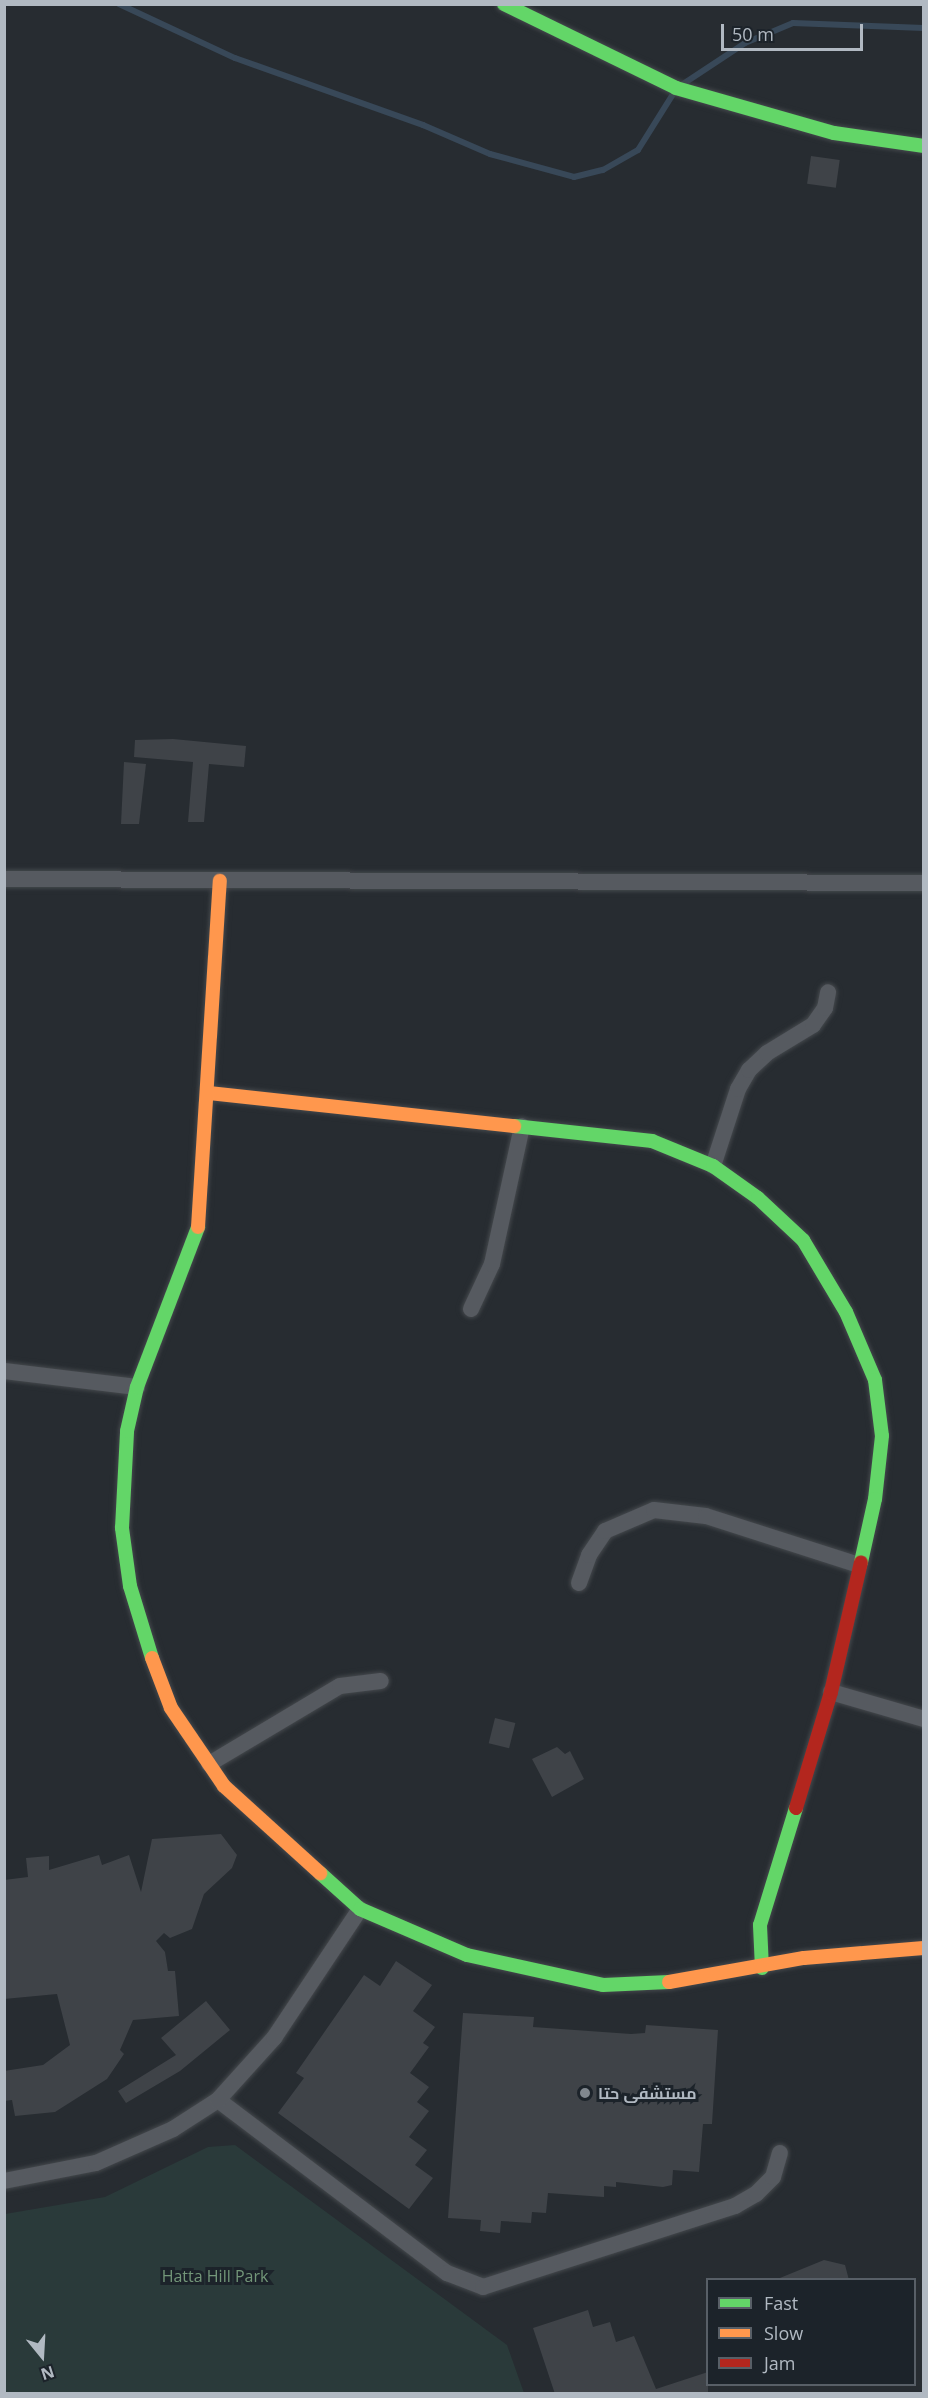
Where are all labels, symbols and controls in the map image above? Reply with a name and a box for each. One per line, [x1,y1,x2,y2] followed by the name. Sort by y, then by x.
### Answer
[724,12,866,50] scale bar
[732,22,774,46] text: 50 m
[598,2083,697,2103] place label: مستشفى حتا
[576,2084,594,2102] marker: مستشفى حتا
[162,2266,268,2286] park label: Hatta Hill Park
[706,2278,916,2386] legend
[764,2291,798,2315] text: Fast
[764,2321,803,2345] text: Slow
[12,2326,72,2386] north arrow
[764,2351,796,2375] text: Jam
[38,2361,57,2386] text: N

